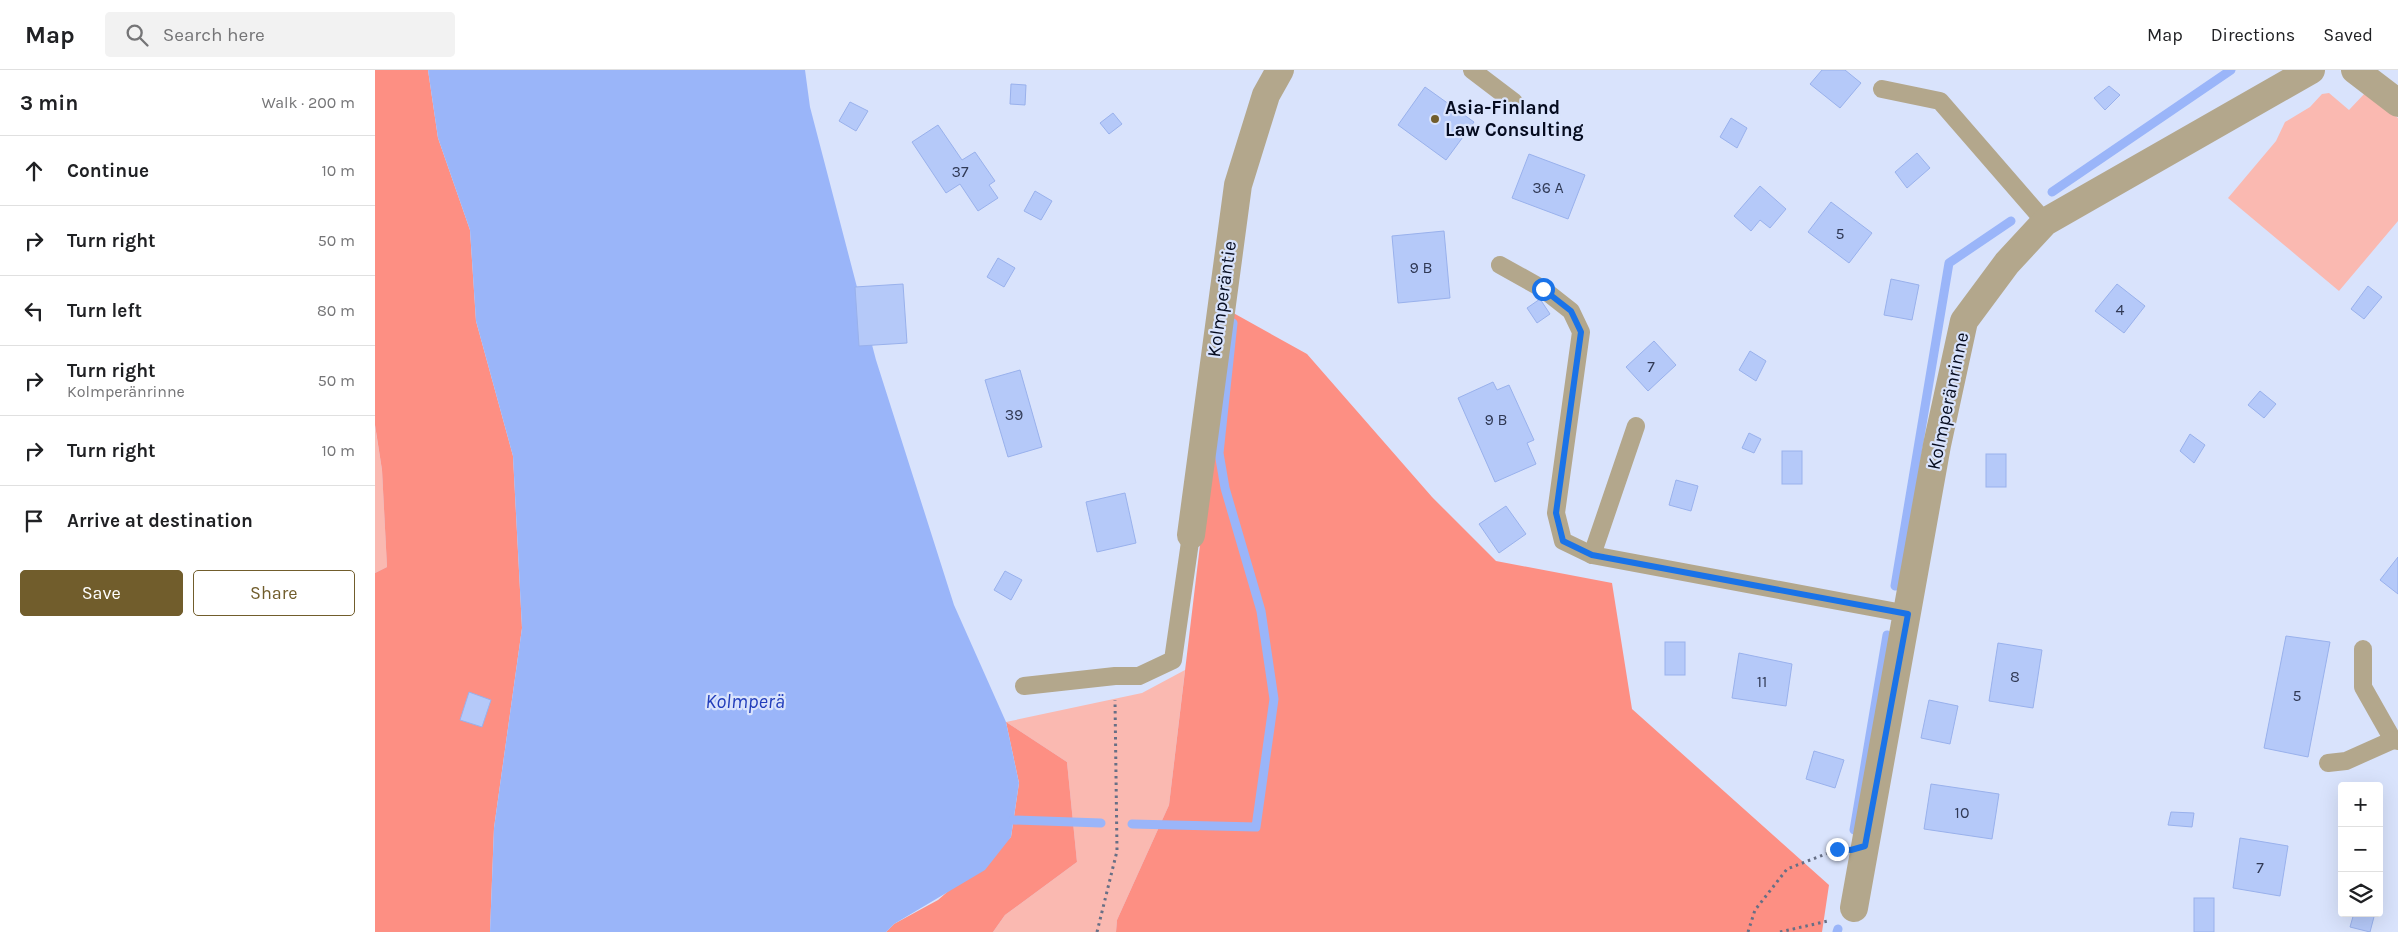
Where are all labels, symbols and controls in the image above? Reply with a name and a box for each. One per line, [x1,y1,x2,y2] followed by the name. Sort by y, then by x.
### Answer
[105,12,455,57] search box
[25,21,75,49] text: Map
[123,21,151,49] icon: search
[163,24,265,46] text: Search here
[2147,24,2183,46] text: Map
[2211,24,2295,46] text: Directions
[2323,24,2373,46] text: Saved
[20,91,78,115] text: 3 min
[261,93,355,112] text: Walk · 200 m
[1445,97,1584,141] place label: Asia-Finland Law Consulting
[1429,113,1441,125] marker: Asia-Finland Law Consulting
[20,157,48,185] icon: ahead
[67,160,149,182] text: Continue
[321,161,355,180] text: 10 m
[952,162,969,181] house number: 37
[1532,178,1564,197] house number: 36 A
[1835,224,1845,243] house number: 5
[20,227,48,255] icon: right
[67,230,156,252] text: Turn right
[318,231,355,250] text: 50 m
[1203,239,1241,359] street label: Kolmperäntie
[1409,258,1433,277] house number: 9 B
[1532,278,1555,301] route start
[20,297,48,325] icon: left
[67,300,142,322] text: Turn left
[2116,300,2125,319] house number: 4
[317,301,355,320] text: 80 m
[1923,330,1973,472] street label: Kolmperänrinne
[1647,357,1655,376] house number: 7
[67,360,156,382] text: Turn right
[20,367,48,395] icon: right
[318,371,355,390] text: 50 m
[67,382,185,401] text: Kolmperänrinne
[1005,405,1023,424] house number: 39
[1484,410,1508,429] house number: 9 B
[20,437,48,465] icon: right
[67,440,156,462] text: Turn right
[321,441,355,460] text: 10 m
[20,507,48,535] icon: arrive
[67,510,253,532] text: Arrive at destination
[20,570,183,616] button: Save
[193,570,355,616] button: Share
[2010,667,2020,686] house number: 8
[1757,672,1767,691] house number: 11
[2292,686,2302,705] house number: 5
[705,690,785,713] water label: Kolmperä
[2338,782,2383,917] map controls
[2338,782,2383,827] button: +
[1955,803,1969,822] house number: 10
[2338,827,2383,872] button: −
[1826,838,1849,861] route end
[2256,858,2264,877] house number: 7
[2338,872,2383,917] button: layers

